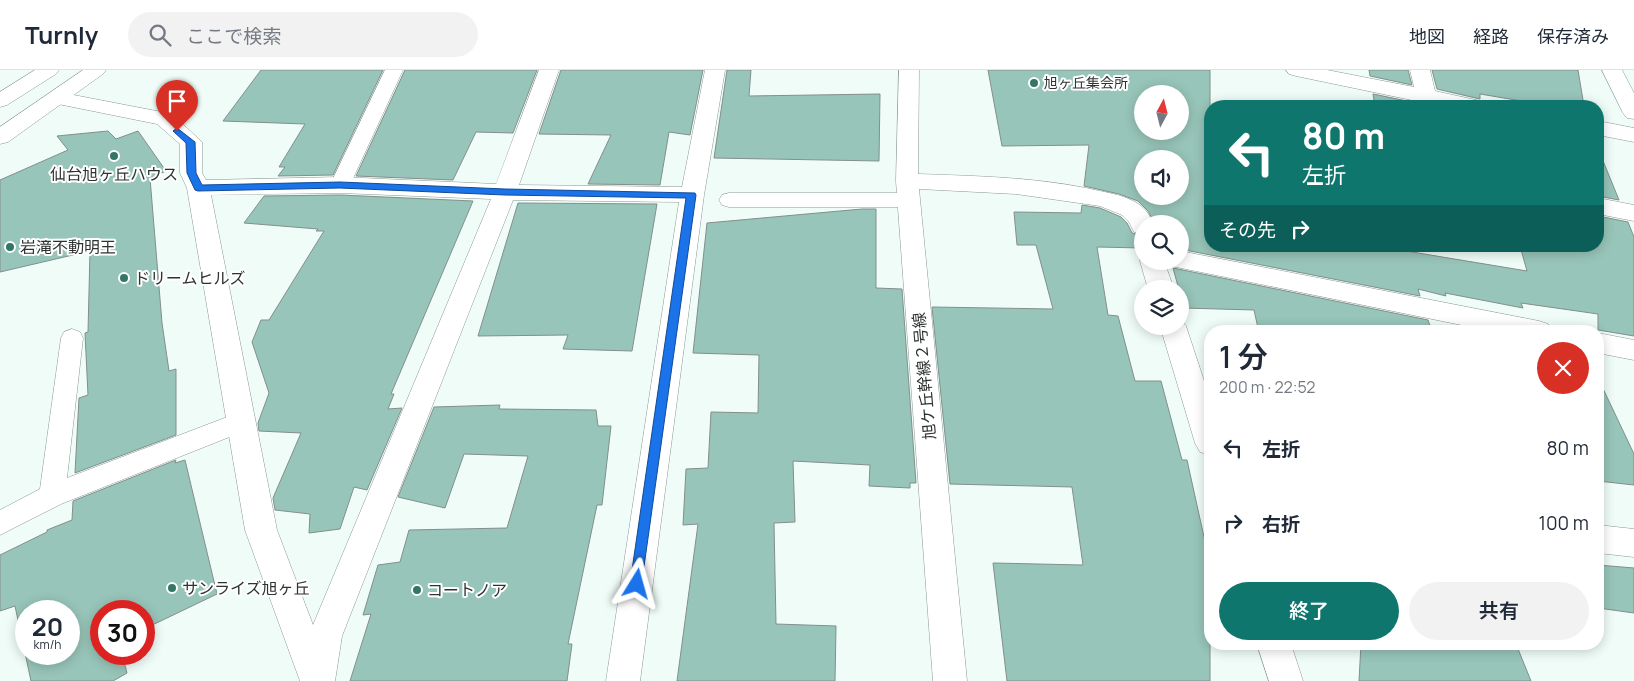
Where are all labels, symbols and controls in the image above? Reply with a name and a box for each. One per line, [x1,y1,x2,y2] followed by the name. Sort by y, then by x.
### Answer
[128,12,478,57] search box
[25,18,98,51] text: Turnly
[146,21,174,49] icon: search
[186,23,281,49] text: ここで検索
[1409,24,1445,48] text: 地図
[1473,24,1509,48] text: 経路
[1537,24,1609,48] text: 保存済み
[1044,73,1128,92] place label: 旭ヶ丘集会所
[1028,77,1040,89] marker: 旭ヶ丘集会所
[156,80,198,131] pin
[1134,85,1189,140] north arrow
[1134,85,1189,335] map controls
[163,87,191,115] icon: arrive
[1302,112,1385,160] text: 80 m
[1219,120,1284,185] icon: left
[108,150,120,162] marker: 仙台旭ヶ丘ハウス
[1134,150,1189,205] button: sound
[1302,160,1346,190] text: 左折
[50,163,178,185] place label: 仙台旭ヶ丘ハウス
[1134,215,1189,270] button: search
[1286,215,1314,243] icon: right
[1219,217,1276,243] text: その先
[20,236,116,258] place label: 岩滝不動明王
[4,241,16,253] marker: 岩滝不動明王
[134,267,246,289] place label: ドリームヒルズ
[118,272,130,284] marker: ドリームヒルズ
[1134,280,1189,335] button: layers
[907,311,941,441] street label: 旭ケ丘幹線２号線
[1219,336,1268,377] text: 1 分
[1537,342,1589,394] button: close
[1219,376,1315,398] text: 200 m · 22:52
[1219,434,1247,462] icon: left
[1546,435,1589,461] text: 80 m
[1262,436,1300,462] text: 左折
[1219,509,1247,537] icon: right
[1538,510,1589,536] text: 100 m
[1262,511,1300,537] text: 右折
[610,557,662,609] position arrow
[182,577,310,599] place label: サンライズ旭ヶ丘
[427,579,507,601] place label: コートノア
[166,582,178,594] marker: サンライズ旭ヶ丘
[1219,582,1399,640] button: 終了
[1409,582,1589,640] button: 共有
[411,584,423,596] marker: コートノア
[90,600,155,665] speed limit sign: 30
[32,609,63,644] text: 20
[34,636,61,653] text: km/h

